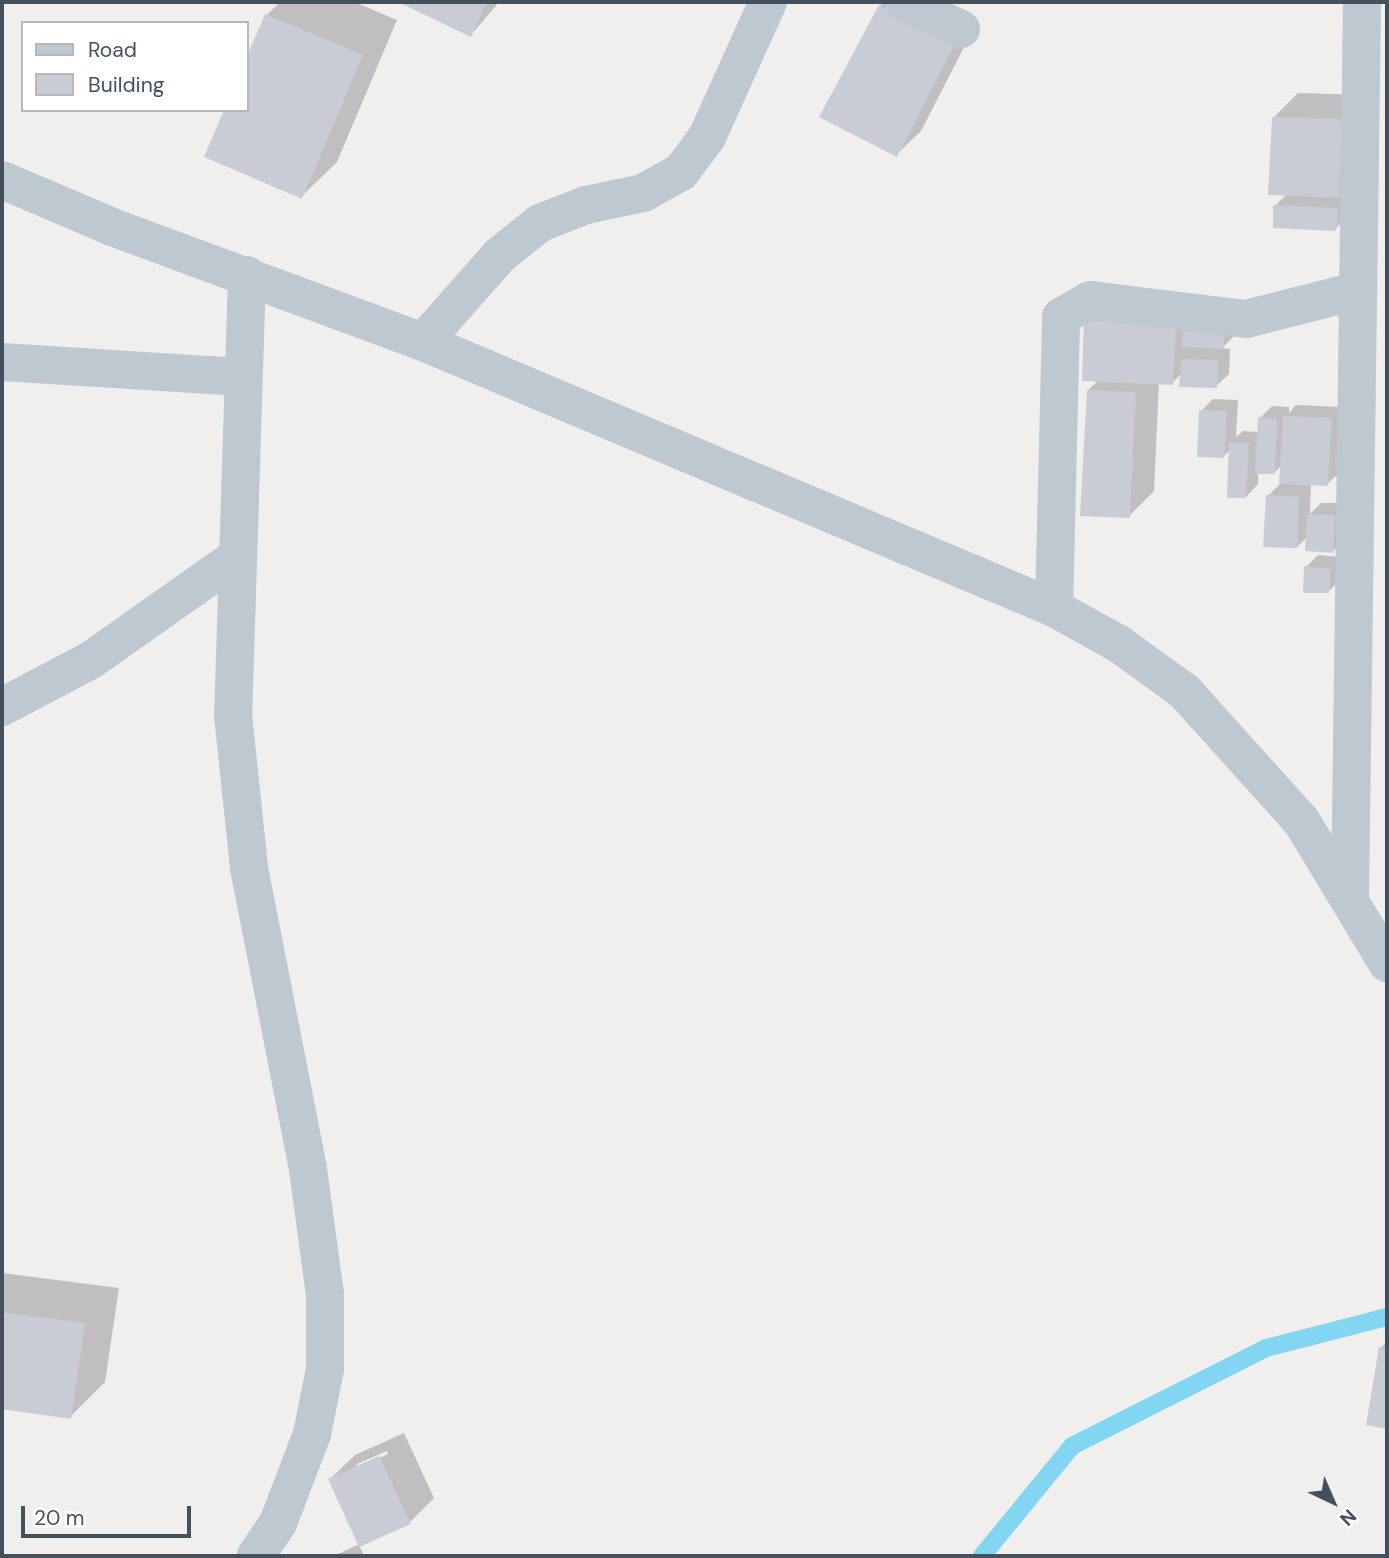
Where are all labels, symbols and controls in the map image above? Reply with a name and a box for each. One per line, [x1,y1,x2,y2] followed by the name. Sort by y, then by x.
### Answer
[21,21,248,112] legend
[88,36,137,64] text: Road
[88,71,164,99] text: Building
[1298,1467,1368,1537] north arrow
[24,1492,194,1536] scale bar
[34,1504,85,1532] text: 20 m
[1334,1504,1362,1531] text: N

